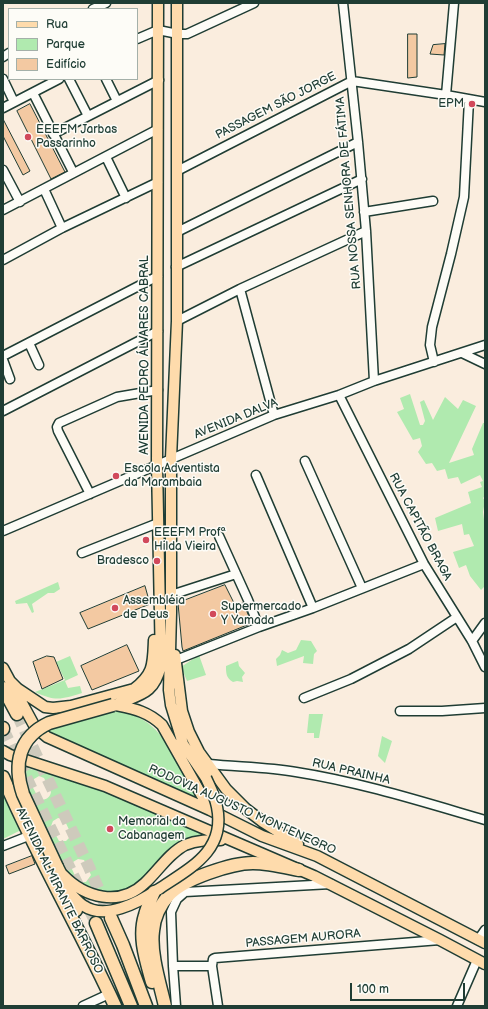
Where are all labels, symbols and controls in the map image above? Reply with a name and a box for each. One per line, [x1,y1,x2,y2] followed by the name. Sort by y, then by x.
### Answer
[8,8,138,80] legend
[46,17,68,32] text: Rua
[46,37,85,52] text: Parque
[46,57,86,72] text: Edifício
[213,69,339,143] street label: PASSAGEM SÃO JORGE
[333,96,365,290] street label: RUA NOSSA SENHORA DE FÁTIMA
[438,97,464,111] place label: EPM
[467,99,477,109] marker: EPM
[36,123,117,151] place label: EEEFM Jarbas Passarinho
[23,132,33,142] marker: EEEFM Jarbas Passarinho
[138,255,152,455] street label: AVENIDA PEDRO ÁLVARES CABRAL
[192,396,280,442] street label: AVENIDA DALVA
[124,462,220,490] place label: Escola Adventista da Marambaia
[111,471,121,481] marker: Escola Adventista da Marambaia
[386,471,454,583] street label: RUA CAPITÃO BRAGA
[154,526,226,554] place label: EEEFM Profª Hilda Vieira
[141,535,151,545] marker: EEEFM Profª Hilda Vieira
[97,554,149,568] place label: Bradesco
[152,556,162,566] marker: Bradesco
[123,594,185,622] place label: Assembléia de Deus
[221,600,301,628] place label: Supermercado Y Yamada
[110,603,120,613] marker: Assembléia de Deus
[208,609,218,619] marker: Supermercado Y Yamada
[310,756,392,788] street label: RUA PRAINHA
[146,762,338,858] street label: RODOVIA AUGUSTO MONTENEGRO
[12,806,106,976] street label: AVENIDA ALMIRANTE BARROSO
[118,815,186,843] place label: Memorial da Cabanagem
[105,824,115,834] marker: Memorial da Cabanagem
[245,927,361,951] street label: PASSAGEM AURORA
[352,975,467,1001] scale bar
[357,982,389,997] text: 100 m

